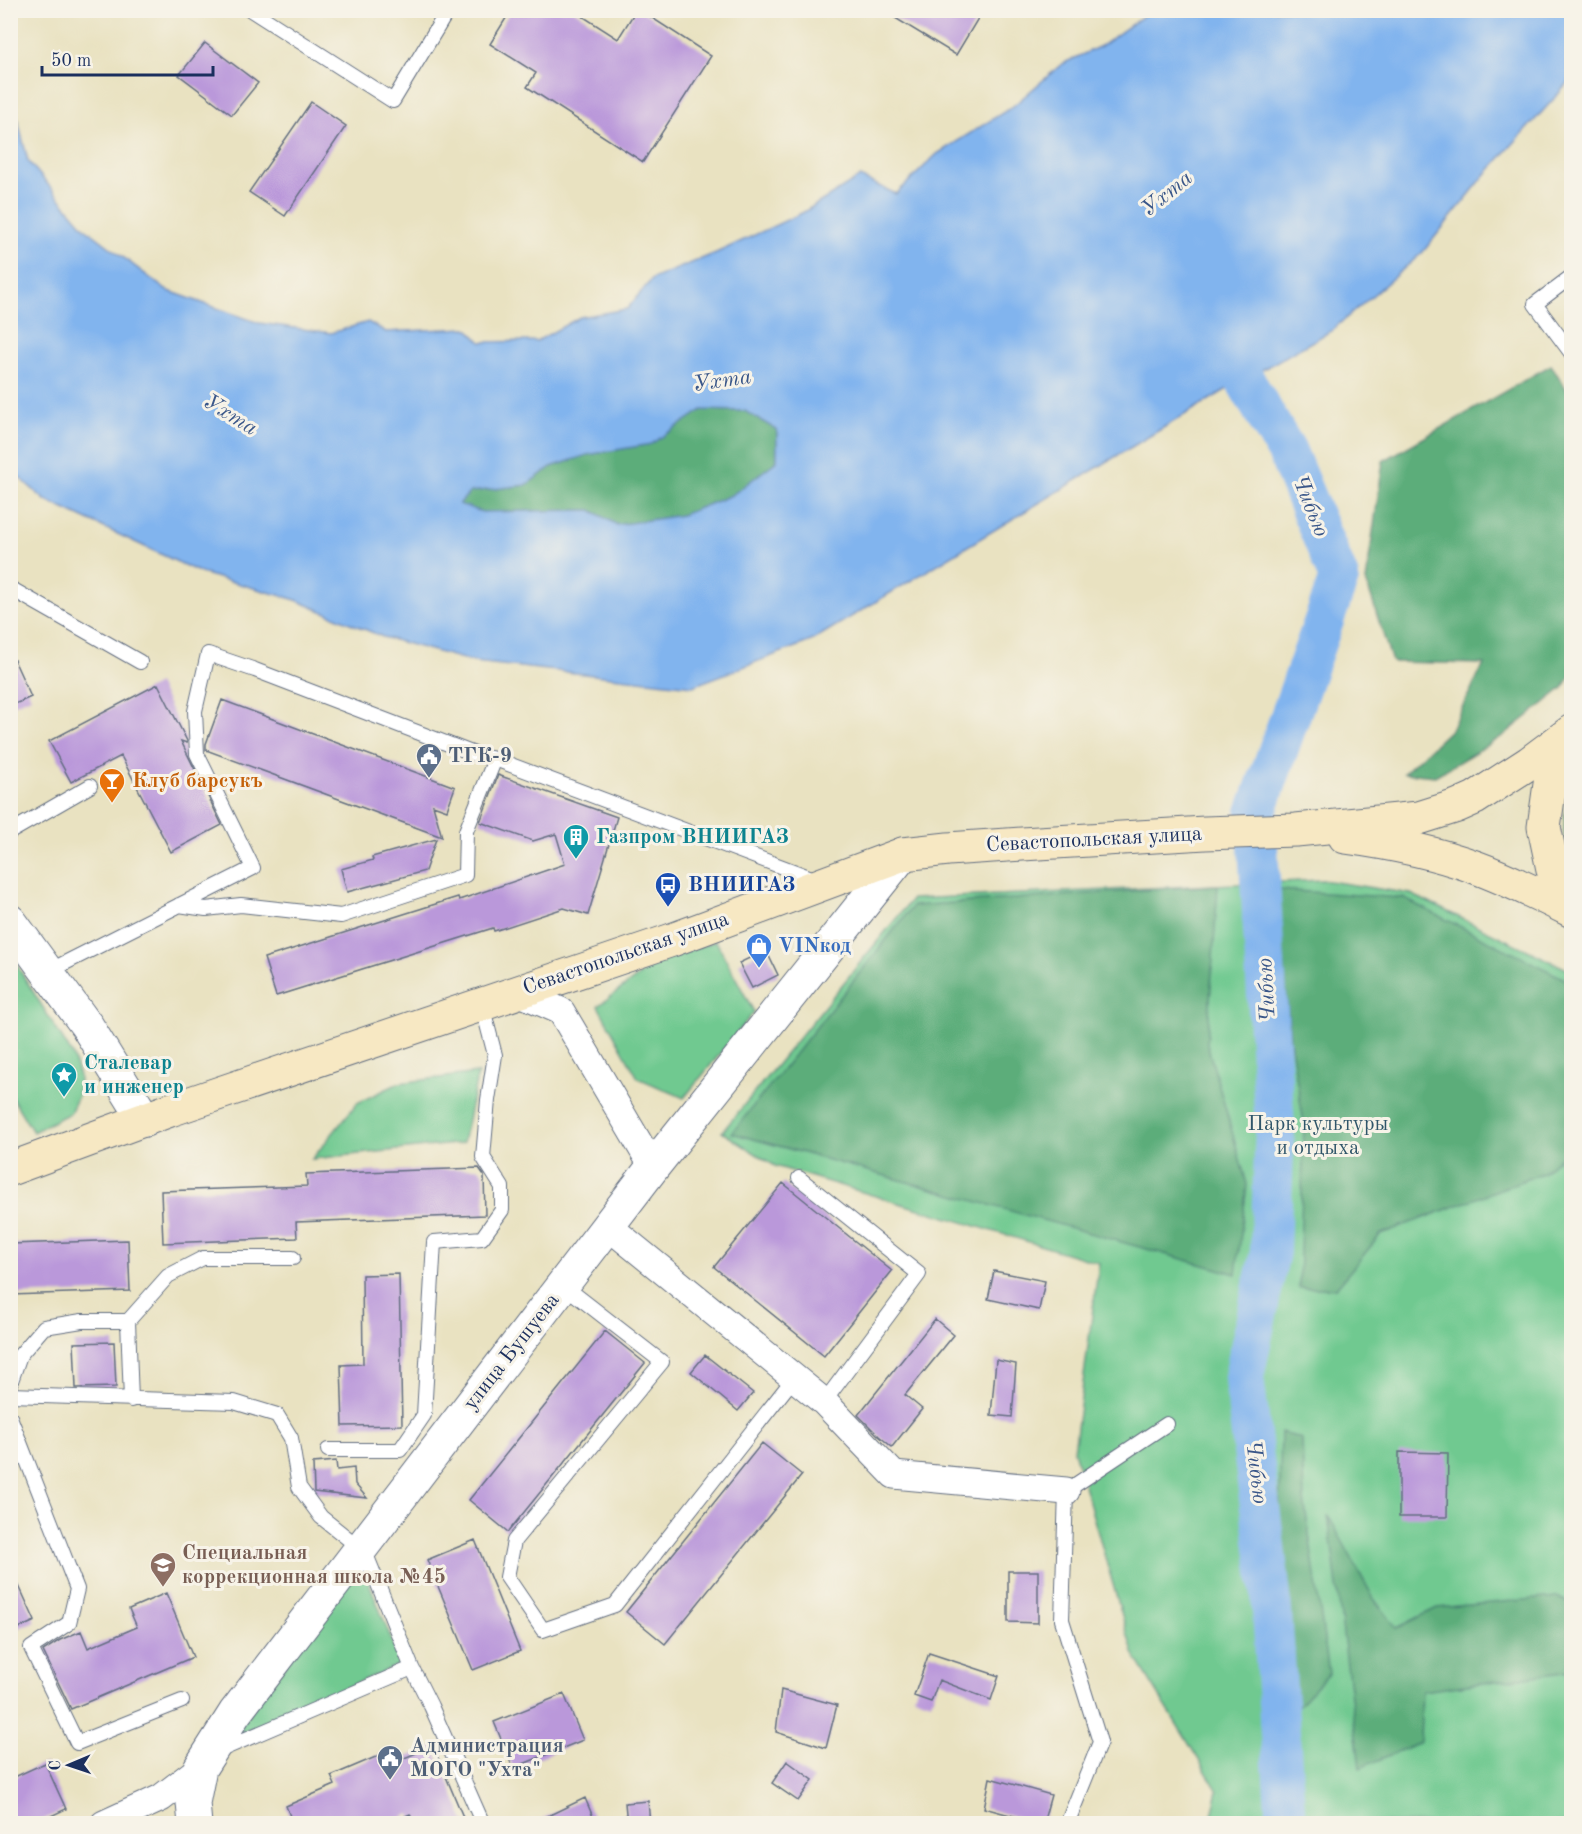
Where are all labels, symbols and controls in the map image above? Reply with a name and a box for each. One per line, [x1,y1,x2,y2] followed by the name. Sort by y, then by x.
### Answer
[42,39,213,77] scale bar
[51,52,91,70] text: 50 m
[1137,167,1197,221] water label: Ухта
[691,366,753,396] water label: Ухта
[199,390,261,440] water label: Ухта
[1288,472,1332,540] water label: Чибью
[414,741,444,779] public building icon: ТГК-9
[448,746,512,767] place label: ТГК-9
[97,766,127,804] bar icon: Клуб барсукъ
[132,771,263,792] place label: Клуб барсукъ
[561,822,591,860] building icon: Газпром ВНИИГАЗ
[985,824,1203,856] street label: Севастопольская улица
[596,827,789,848] place label: Газпром ВНИИГАЗ
[653,870,683,908] bus stop icon: ВНИИГАЗ
[688,875,795,896] place label: ВНИИГАЗ
[520,909,732,999] street label: Севастопольская улица
[744,931,774,969] shop icon: VINкод
[778,936,851,957] place label: VINкод
[1254,957,1280,1023] water label: Чибью
[84,1053,184,1098] place label: Сталевар и инженер
[49,1060,79,1098] place icon: Сталевар и инженер
[1248,1114,1389,1159] park label: Парк культуры и отдыха
[460,1290,564,1414] street label: улица Бушуева
[1241,1439,1271,1505] water label: Чибью
[182,1543,446,1588] place label: Специальная коррекционная школа №45
[148,1550,178,1588] school or university icon: Специальная коррекционная школа №45
[39,1735,99,1795] north arrow
[410,1736,564,1781] place label: Администрация МОГО "Ухта"
[375,1743,405,1781] public building icon: Администрация МОГО "Ухта"
[48,1760,64,1771] text: С

